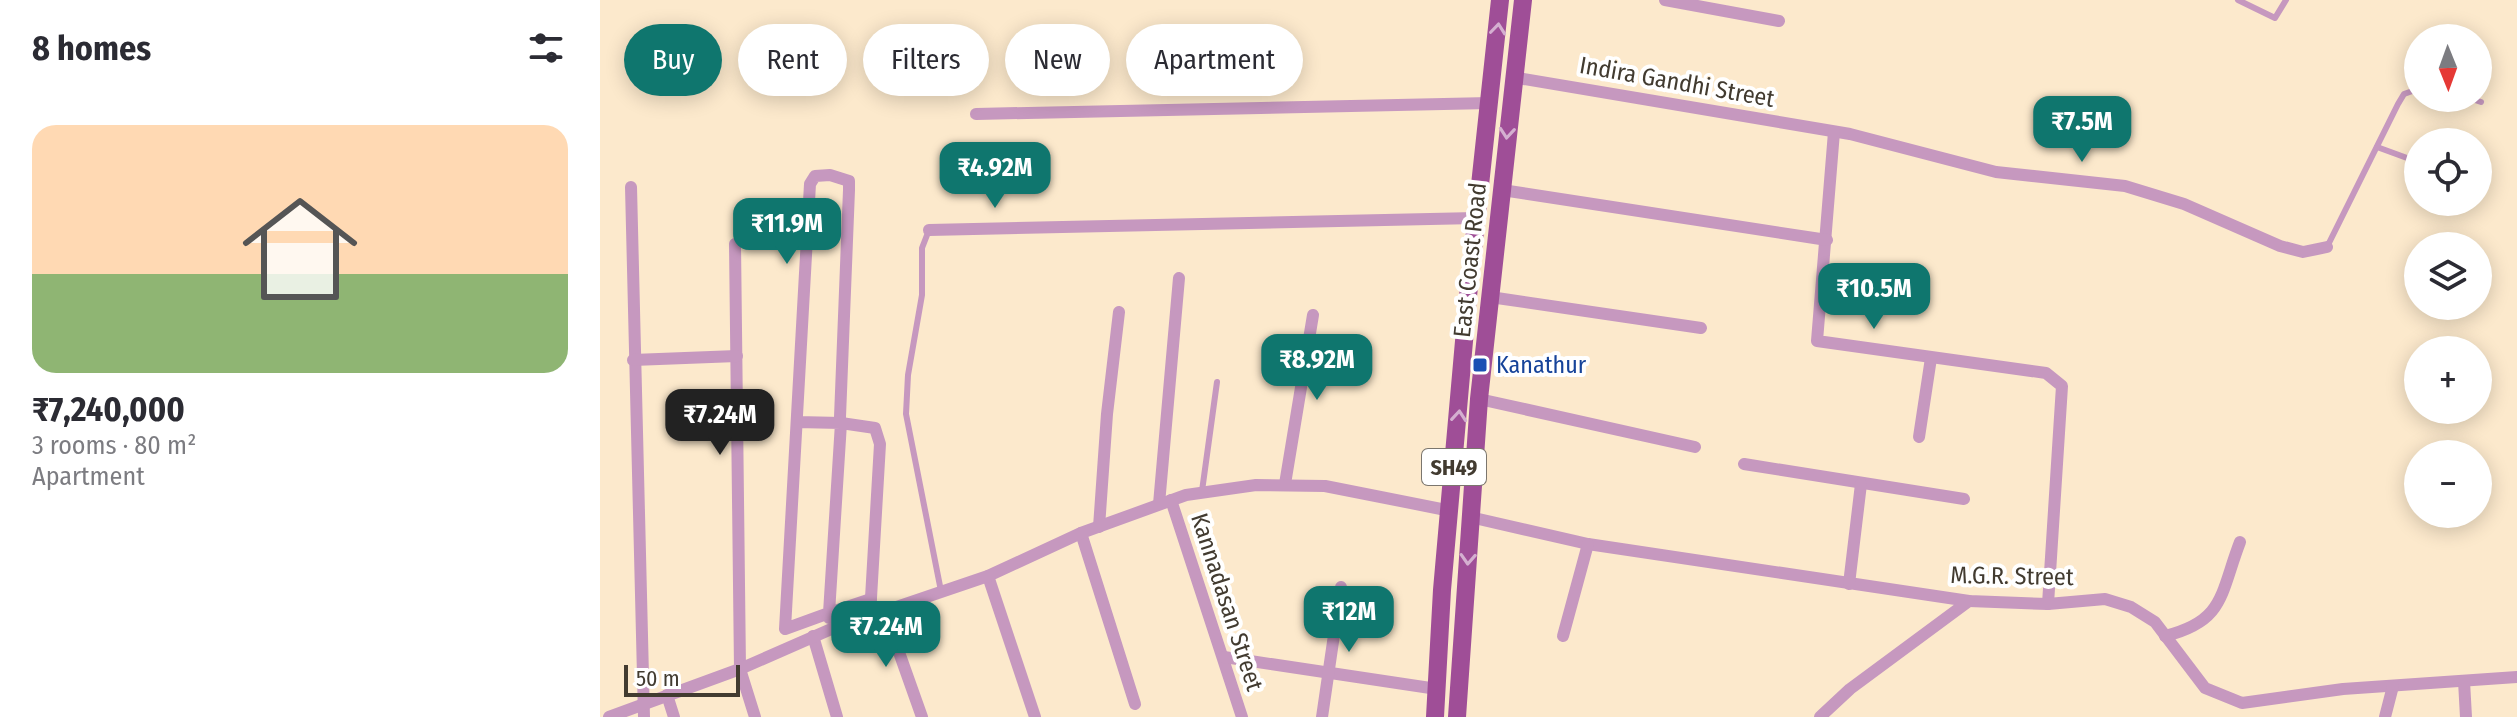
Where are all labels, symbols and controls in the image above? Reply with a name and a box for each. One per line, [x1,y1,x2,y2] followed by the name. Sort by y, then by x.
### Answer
[1489,22,1506,35] one-way arrow
[624,24,722,96] chip: Buy
[738,24,847,96] chip: Rent
[863,24,989,96] chip: Filters
[1005,24,1110,96] chip: New
[1126,24,1303,96] chip: Apartment
[2404,24,2492,112] north arrow
[2404,24,2492,528] map controls
[524,26,568,70] icon: filters
[32,28,151,69] text: 8 homes
[1577,51,1777,113] street label: Indira Gandhi Street
[2026,96,2138,164] pin: ₹7.5M
[2051,106,2113,137] text: ₹7.5M
[1499,127,1516,140] one-way arrow
[2404,128,2492,216] button: locate
[930,142,1060,210] pin: ₹4.92M
[958,152,1032,183] text: ₹4.92M
[228,177,372,321] icon: home
[1448,181,1492,339] street label: East Coast Road
[722,198,852,266] pin: ₹11.9M
[751,208,823,239] text: ₹11.9M
[2404,232,2492,320] button: layers
[1809,263,1939,331] pin: ₹10.5M
[1836,273,1912,304] text: ₹10.5M
[1252,334,1382,402] pin: ₹8.92M
[2404,336,2492,424] button: +
[1279,344,1355,375] text: ₹8.92M
[1496,351,1587,379] place label: Kanathur
[1471,356,1489,374] marker: Kanathur
[32,389,185,430] text: ₹7,240,000
[655,389,785,457] pin: ₹7.24M
[683,399,757,430] text: ₹7.24M
[1450,409,1467,422] one-way arrow
[32,430,196,461] text: 3 rooms · 80 m²
[2404,440,2492,528] button: −
[1422,449,1486,485] road number: SH49
[32,461,145,492] text: Apartment
[1185,510,1269,694] street label: Kannadasan Street
[1460,553,1477,566] one-way arrow
[1950,561,2074,591] street label: M.G.R. Street
[1302,586,1396,654] pin: ₹12M
[1322,596,1376,627] text: ₹12M
[821,601,951,669] pin: ₹7.24M
[849,611,923,642] text: ₹7.24M
[624,661,740,697] scale bar
[636,665,680,692] text: 50 m

